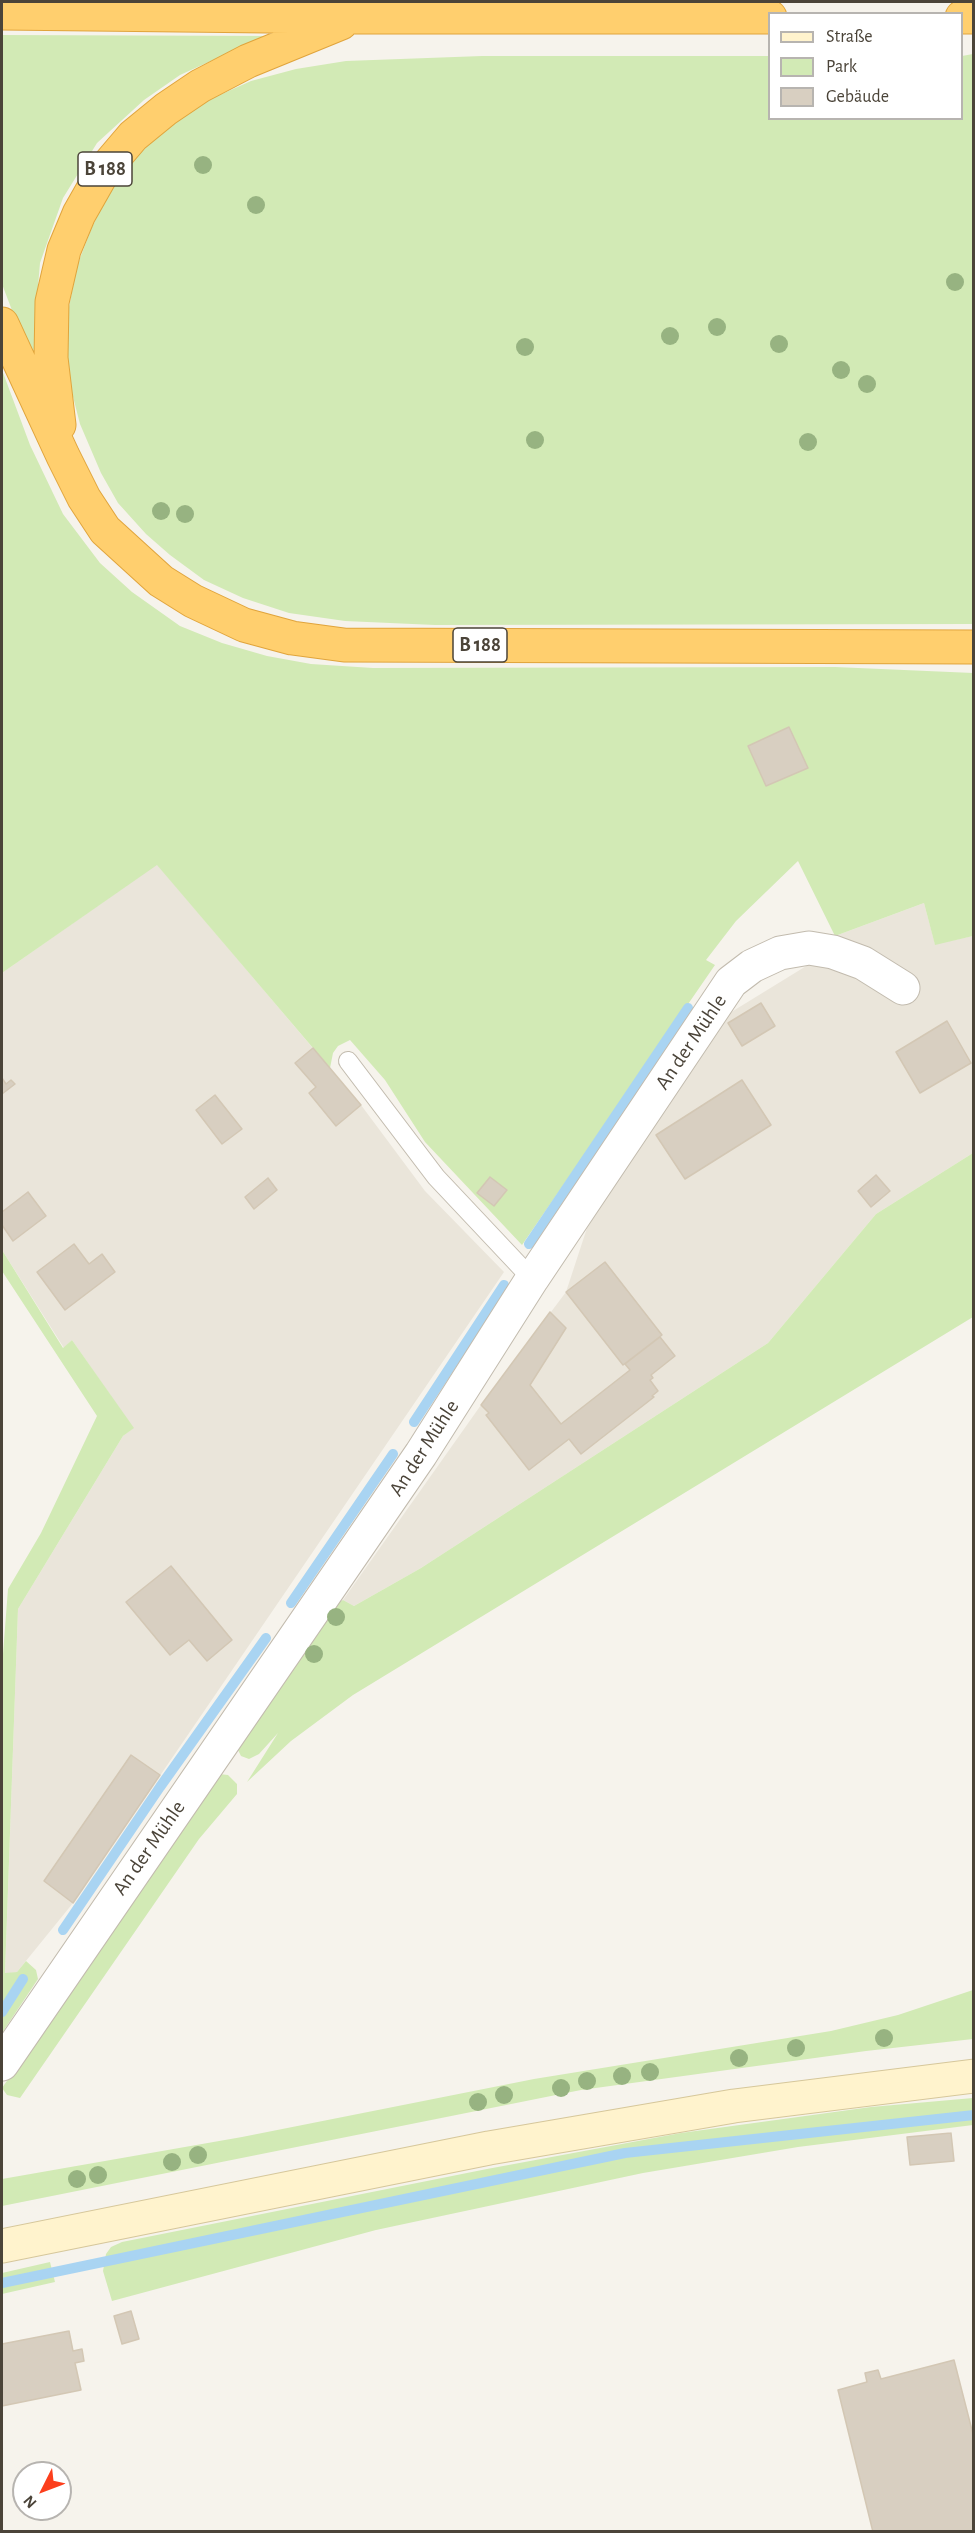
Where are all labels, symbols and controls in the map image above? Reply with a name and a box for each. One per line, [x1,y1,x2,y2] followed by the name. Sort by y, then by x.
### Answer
[768,12,963,120] legend
[826,28,872,46] text: Straße
[826,58,857,76] text: Park
[826,88,889,106] text: Gebäude
[78,152,132,186] road number: B 188
[453,628,507,662] road number: B 188
[650,989,732,1095] street label: An der Mühle
[384,1395,464,1501] street label: An der Mühle
[107,1796,191,1900] street label: An der Mühle
[12,2461,72,2521] north arrow
[20,2492,40,2511] text: N

